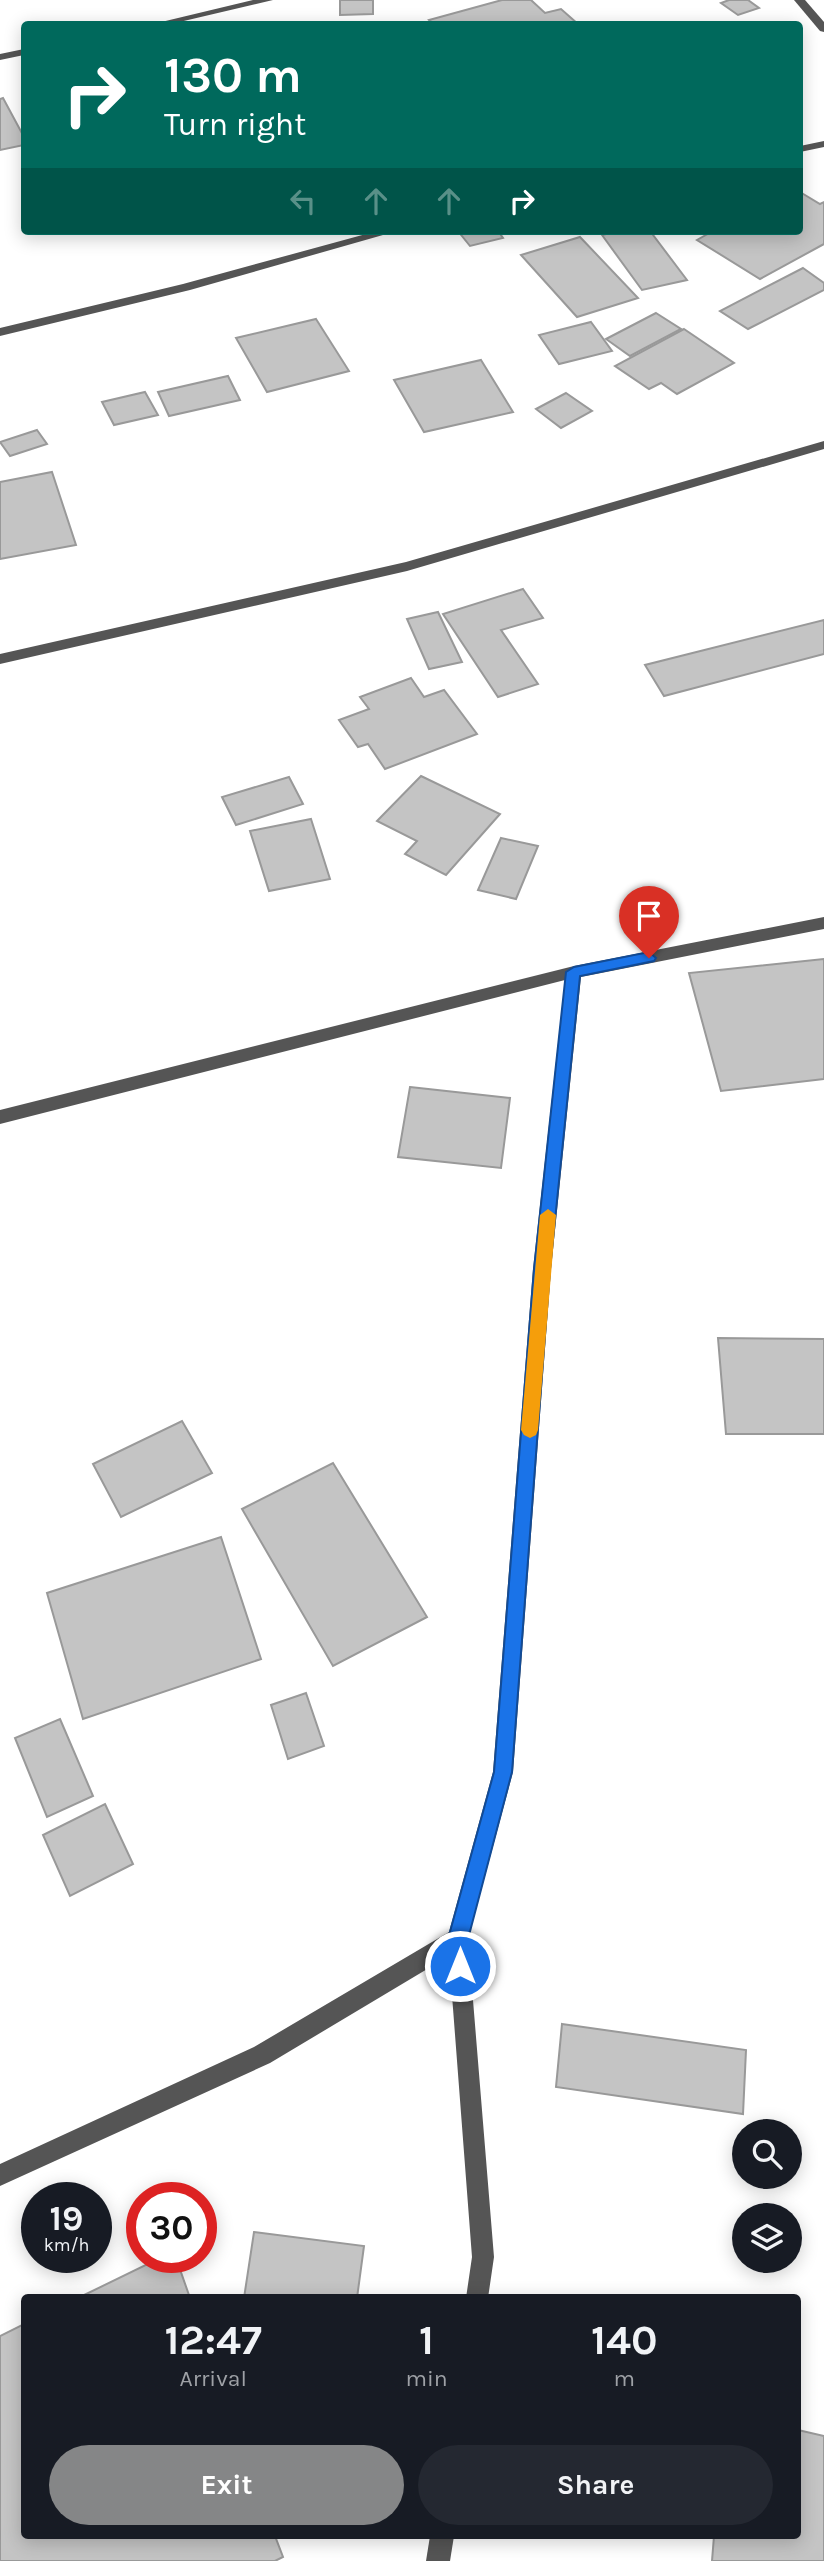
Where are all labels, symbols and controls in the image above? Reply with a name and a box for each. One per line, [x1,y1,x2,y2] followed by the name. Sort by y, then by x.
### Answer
[164,47,302,104] text: 130 m
[49,49,140,140] icon: right
[164,106,306,143] text: Turn right
[284,182,322,220] icon: left
[357,182,395,220] icon: ahead
[430,182,468,220] icon: ahead
[503,182,541,220] icon: right
[619,886,679,958] pin
[630,897,668,935] icon: arrive
[423,1929,497,2003] position arrow
[732,2119,802,2273] map controls
[732,2119,802,2189] button: search
[126,2182,217,2273] speed limit sign: 30
[50,2198,83,2239] text: 19
[732,2203,802,2273] button: layers
[44,2234,89,2256] text: km/h
[164,2315,262,2365] text: 12:47
[419,2315,434,2365] text: 1
[591,2315,658,2365] text: 140
[180,2365,247,2392] text: Arrival
[405,2365,448,2392] text: min
[614,2365,635,2392] text: m
[49,2445,404,2525] button: Exit
[418,2445,773,2525] button: Share

